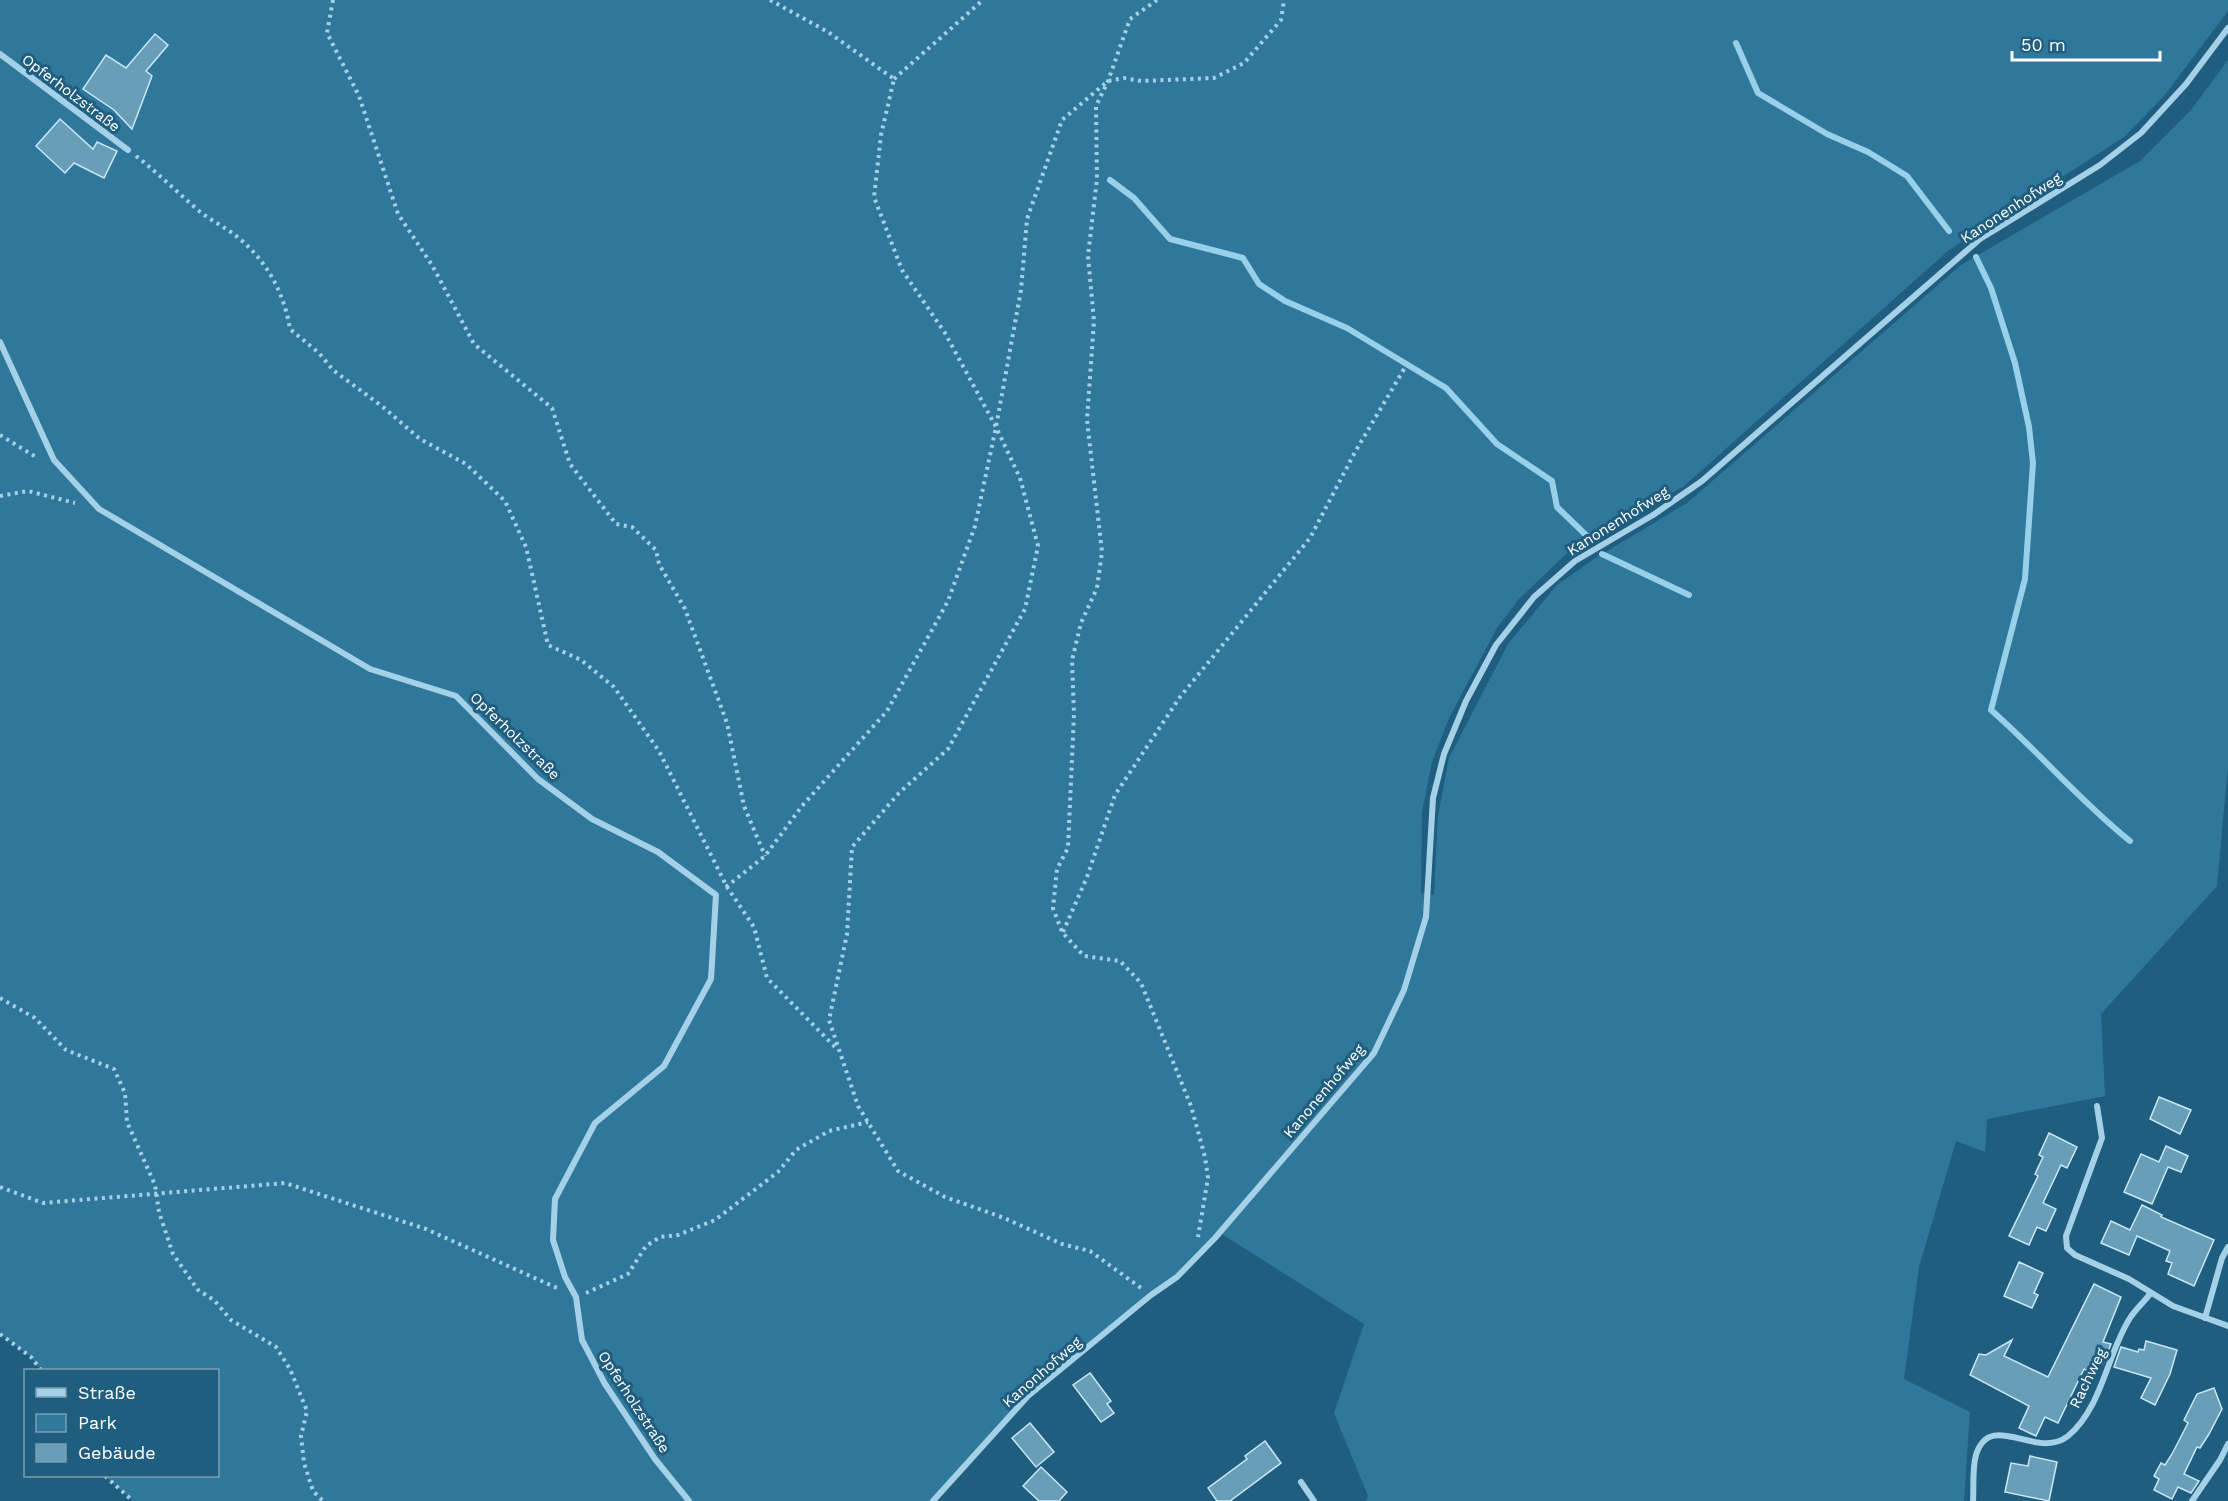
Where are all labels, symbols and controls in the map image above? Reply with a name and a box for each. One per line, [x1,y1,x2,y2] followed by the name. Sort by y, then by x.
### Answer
[2012,24,2160,62] scale bar
[2021,34,2066,55] text: 50 m
[18,50,124,136] street label: Opferholzstraße
[1957,169,2065,247] street label: Kanonenhofweg
[1564,482,1672,560] street label: Kanonenhofweg
[466,688,564,784] street label: Opferholzstraße
[1280,1041,1368,1141] street label: Kanonenhofweg
[999,1333,1085,1411] street label: Kanonhofweg
[2066,1345,2110,1411] street label: Rachweg
[594,1348,674,1456] street label: Opferholzstraße
[24,1369,219,1477] legend
[78,1382,136,1403] text: Straße
[78,1412,117,1433] text: Park
[78,1442,156,1463] text: Gebäude

